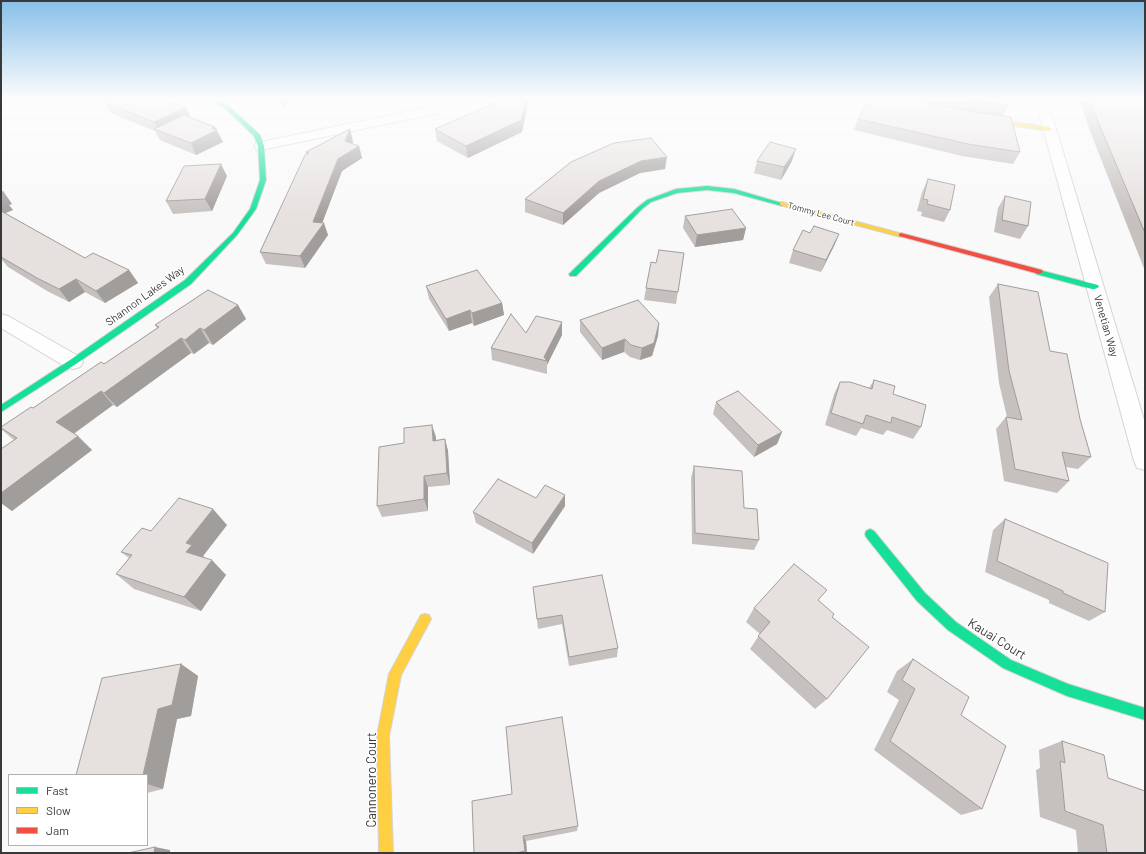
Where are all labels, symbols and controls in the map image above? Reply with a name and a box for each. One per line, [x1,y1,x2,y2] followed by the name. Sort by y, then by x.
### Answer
[787,200,855,228] street label: Tommy Lee Court
[103,263,187,329] street label: Shannon Lakes Way
[1091,294,1121,358] street label: Venetian Way
[965,615,1029,663] street label: Kauai Court
[364,732,380,828] street label: Cannonero Court
[8,774,148,846] legend
[46,783,69,797] text: Fast
[46,803,71,817] text: Slow
[46,823,69,837] text: Jam

